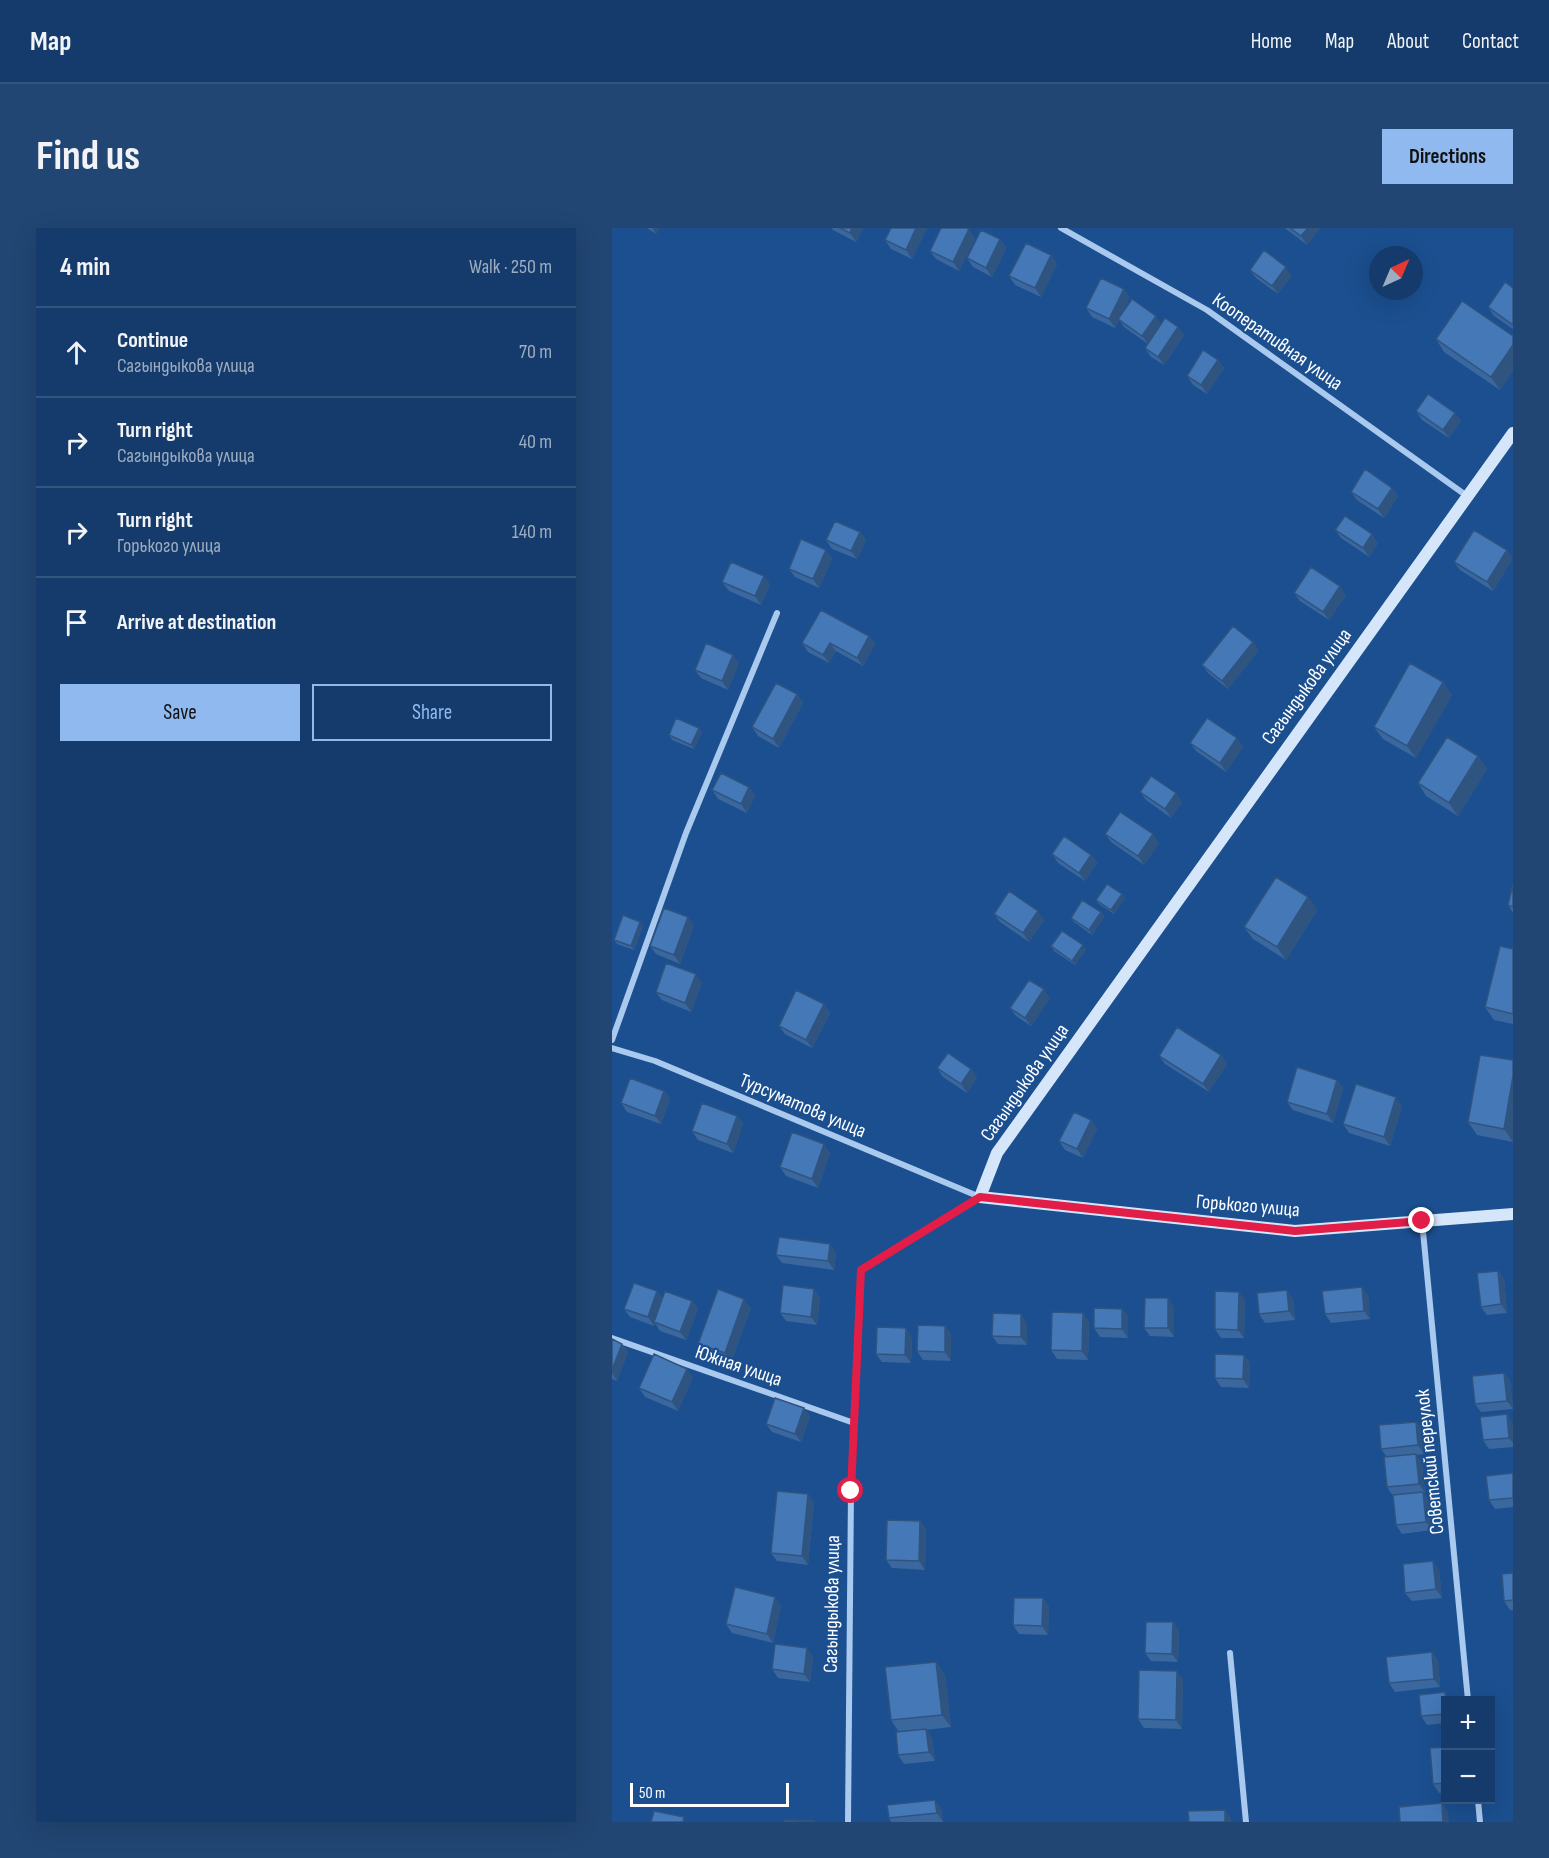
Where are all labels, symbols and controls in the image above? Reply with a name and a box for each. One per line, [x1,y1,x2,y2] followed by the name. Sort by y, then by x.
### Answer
[30,25,71,58] text: Map
[1251,29,1292,54] text: Home
[1325,29,1354,54] text: Map
[1387,29,1429,54] text: About
[1462,29,1519,54] text: Contact
[1382,129,1513,184] button: Directions
[36,131,140,182] text: Find us
[1369,246,1423,300] north arrow
[60,252,110,283] text: 4 min
[469,255,552,279] text: Walk · 250 m
[1208,288,1347,396] street label: Кооперативная улица
[117,327,188,354] text: Continue
[60,336,93,369] icon: ahead
[519,340,552,364] text: 70 m
[117,354,255,378] text: Сагындыкова улица
[117,417,193,444] text: Turn right
[60,426,93,459] icon: right
[519,430,552,454] text: 40 m
[117,444,255,468] text: Сагындыкова улица
[117,507,193,534] text: Turn right
[60,516,93,549] icon: right
[512,520,552,544] text: 140 m
[117,534,221,558] text: Горького улица
[60,606,93,639] icon: arrive
[117,609,276,636] text: Arrive at destination
[1257,624,1357,749] street label: Сагындыкова улица
[60,684,300,741] button: Save
[312,684,552,741] button: Share
[975,1019,1074,1146] street label: Сагындыкова улица
[736,1068,870,1143] street label: Турсуматова улица
[1195,1190,1301,1222] street label: Горького улица
[1408,1207,1434,1233] route end
[692,1340,785,1392] street label: Южная улица
[1410,1388,1450,1536] street label: Советский переулок
[837,1477,863,1503] route start
[819,1535,845,1673] street label: Сагындыкова улица
[1441,1696,1495,1804] map controls
[1441,1696,1495,1750] button: +
[1441,1750,1495,1804] button: −
[630,1780,789,1808] scale bar
[639,1784,665,1803] text: 50 m

